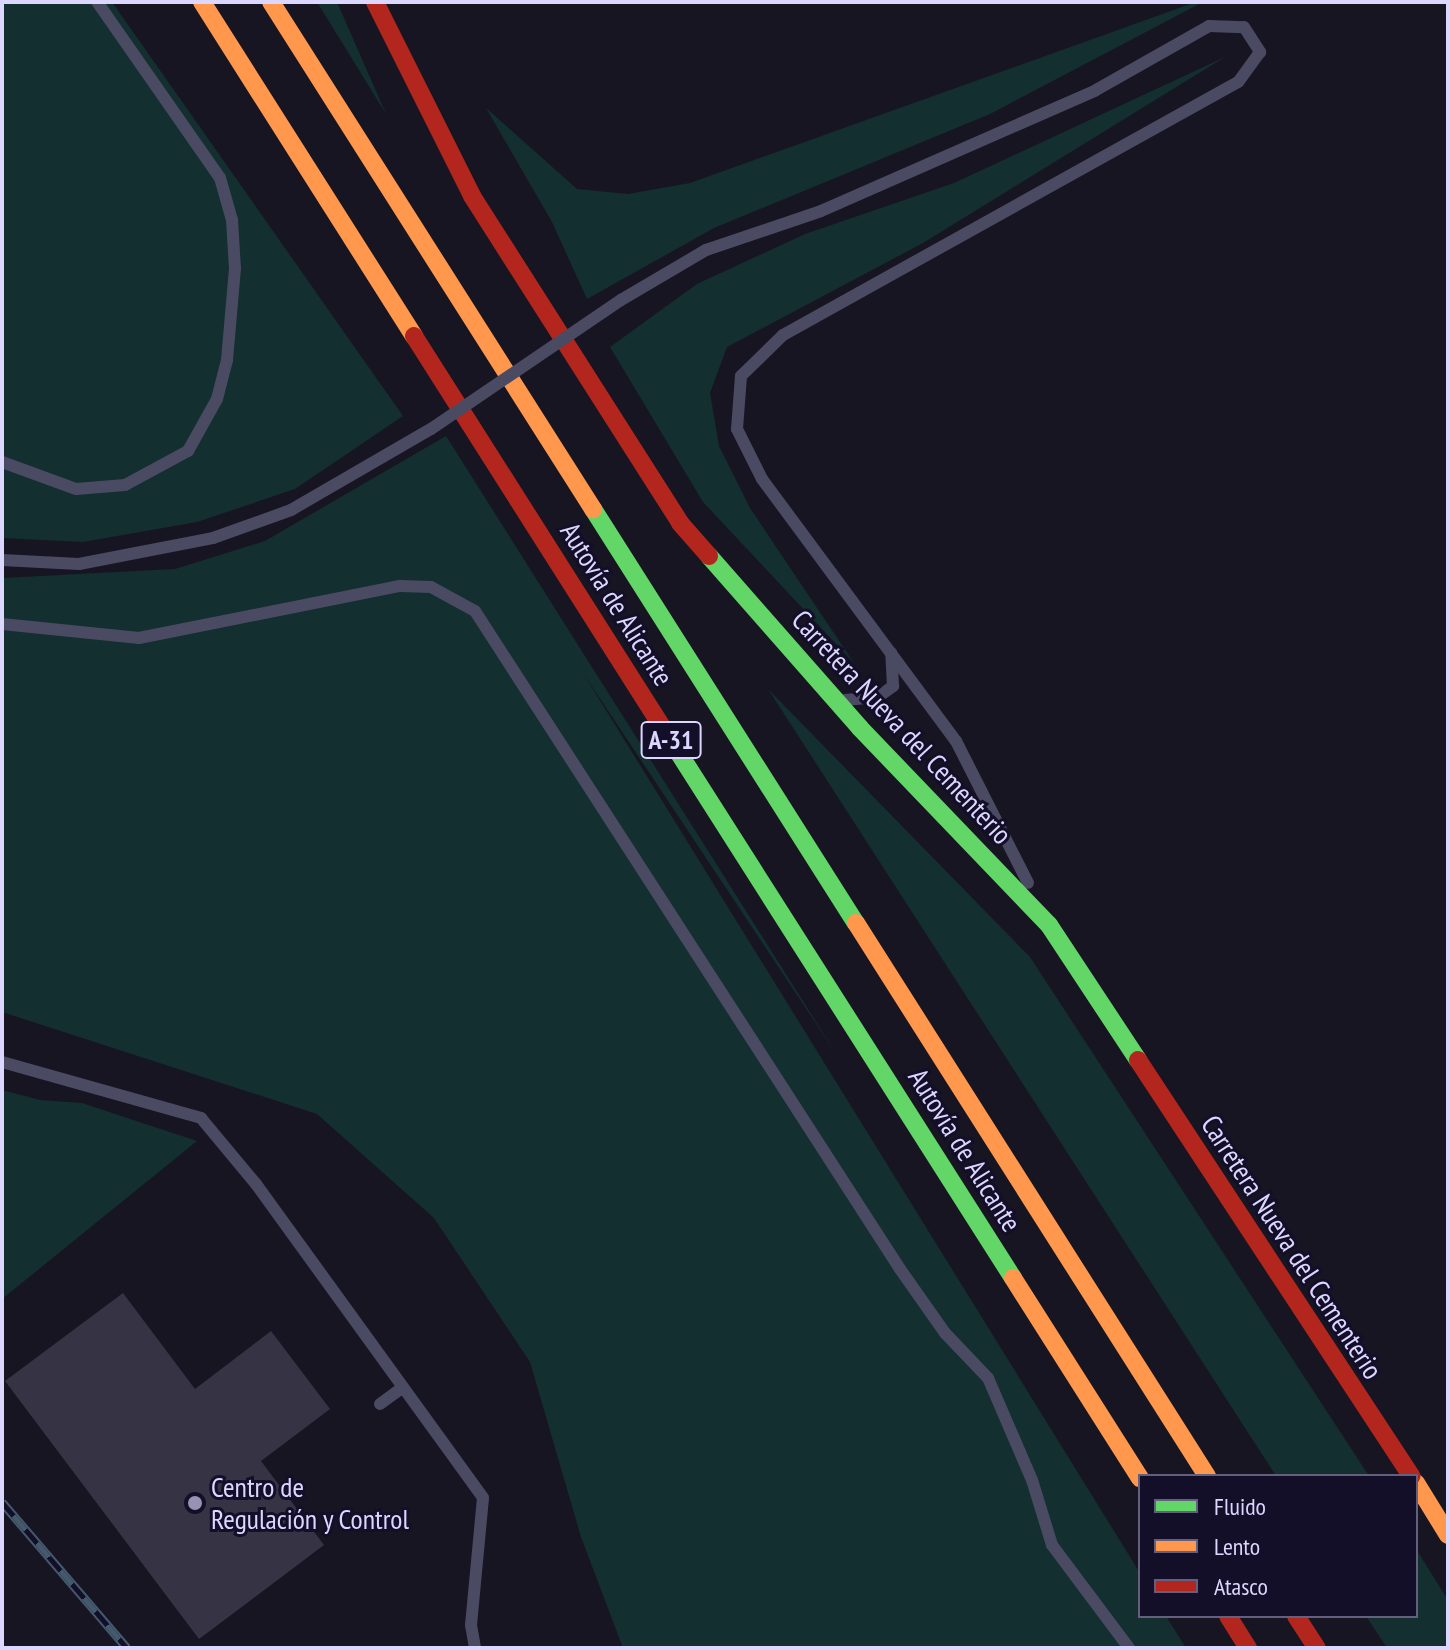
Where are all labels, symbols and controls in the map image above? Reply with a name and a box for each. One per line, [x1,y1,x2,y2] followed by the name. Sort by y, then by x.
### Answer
[553,516,681,692] street label: Autovía de Alicante
[785,603,1019,851] street label: Carretera Nueva del Cementerio
[639,718,703,762] road number: A-31
[901,1062,1029,1238] street label: Autovía de Alicante
[1194,1109,1390,1385] street label: Carretera Nueva del Cementerio
[211,1470,410,1536] place label: Centro de Regulación y Control
[1138,1474,1418,1618] legend
[1214,1491,1266,1522] text: Fluido
[186,1494,204,1512] marker: Centro de Regulación y Control
[1214,1531,1260,1562] text: Lento
[1214,1571,1268,1602] text: Atasco

